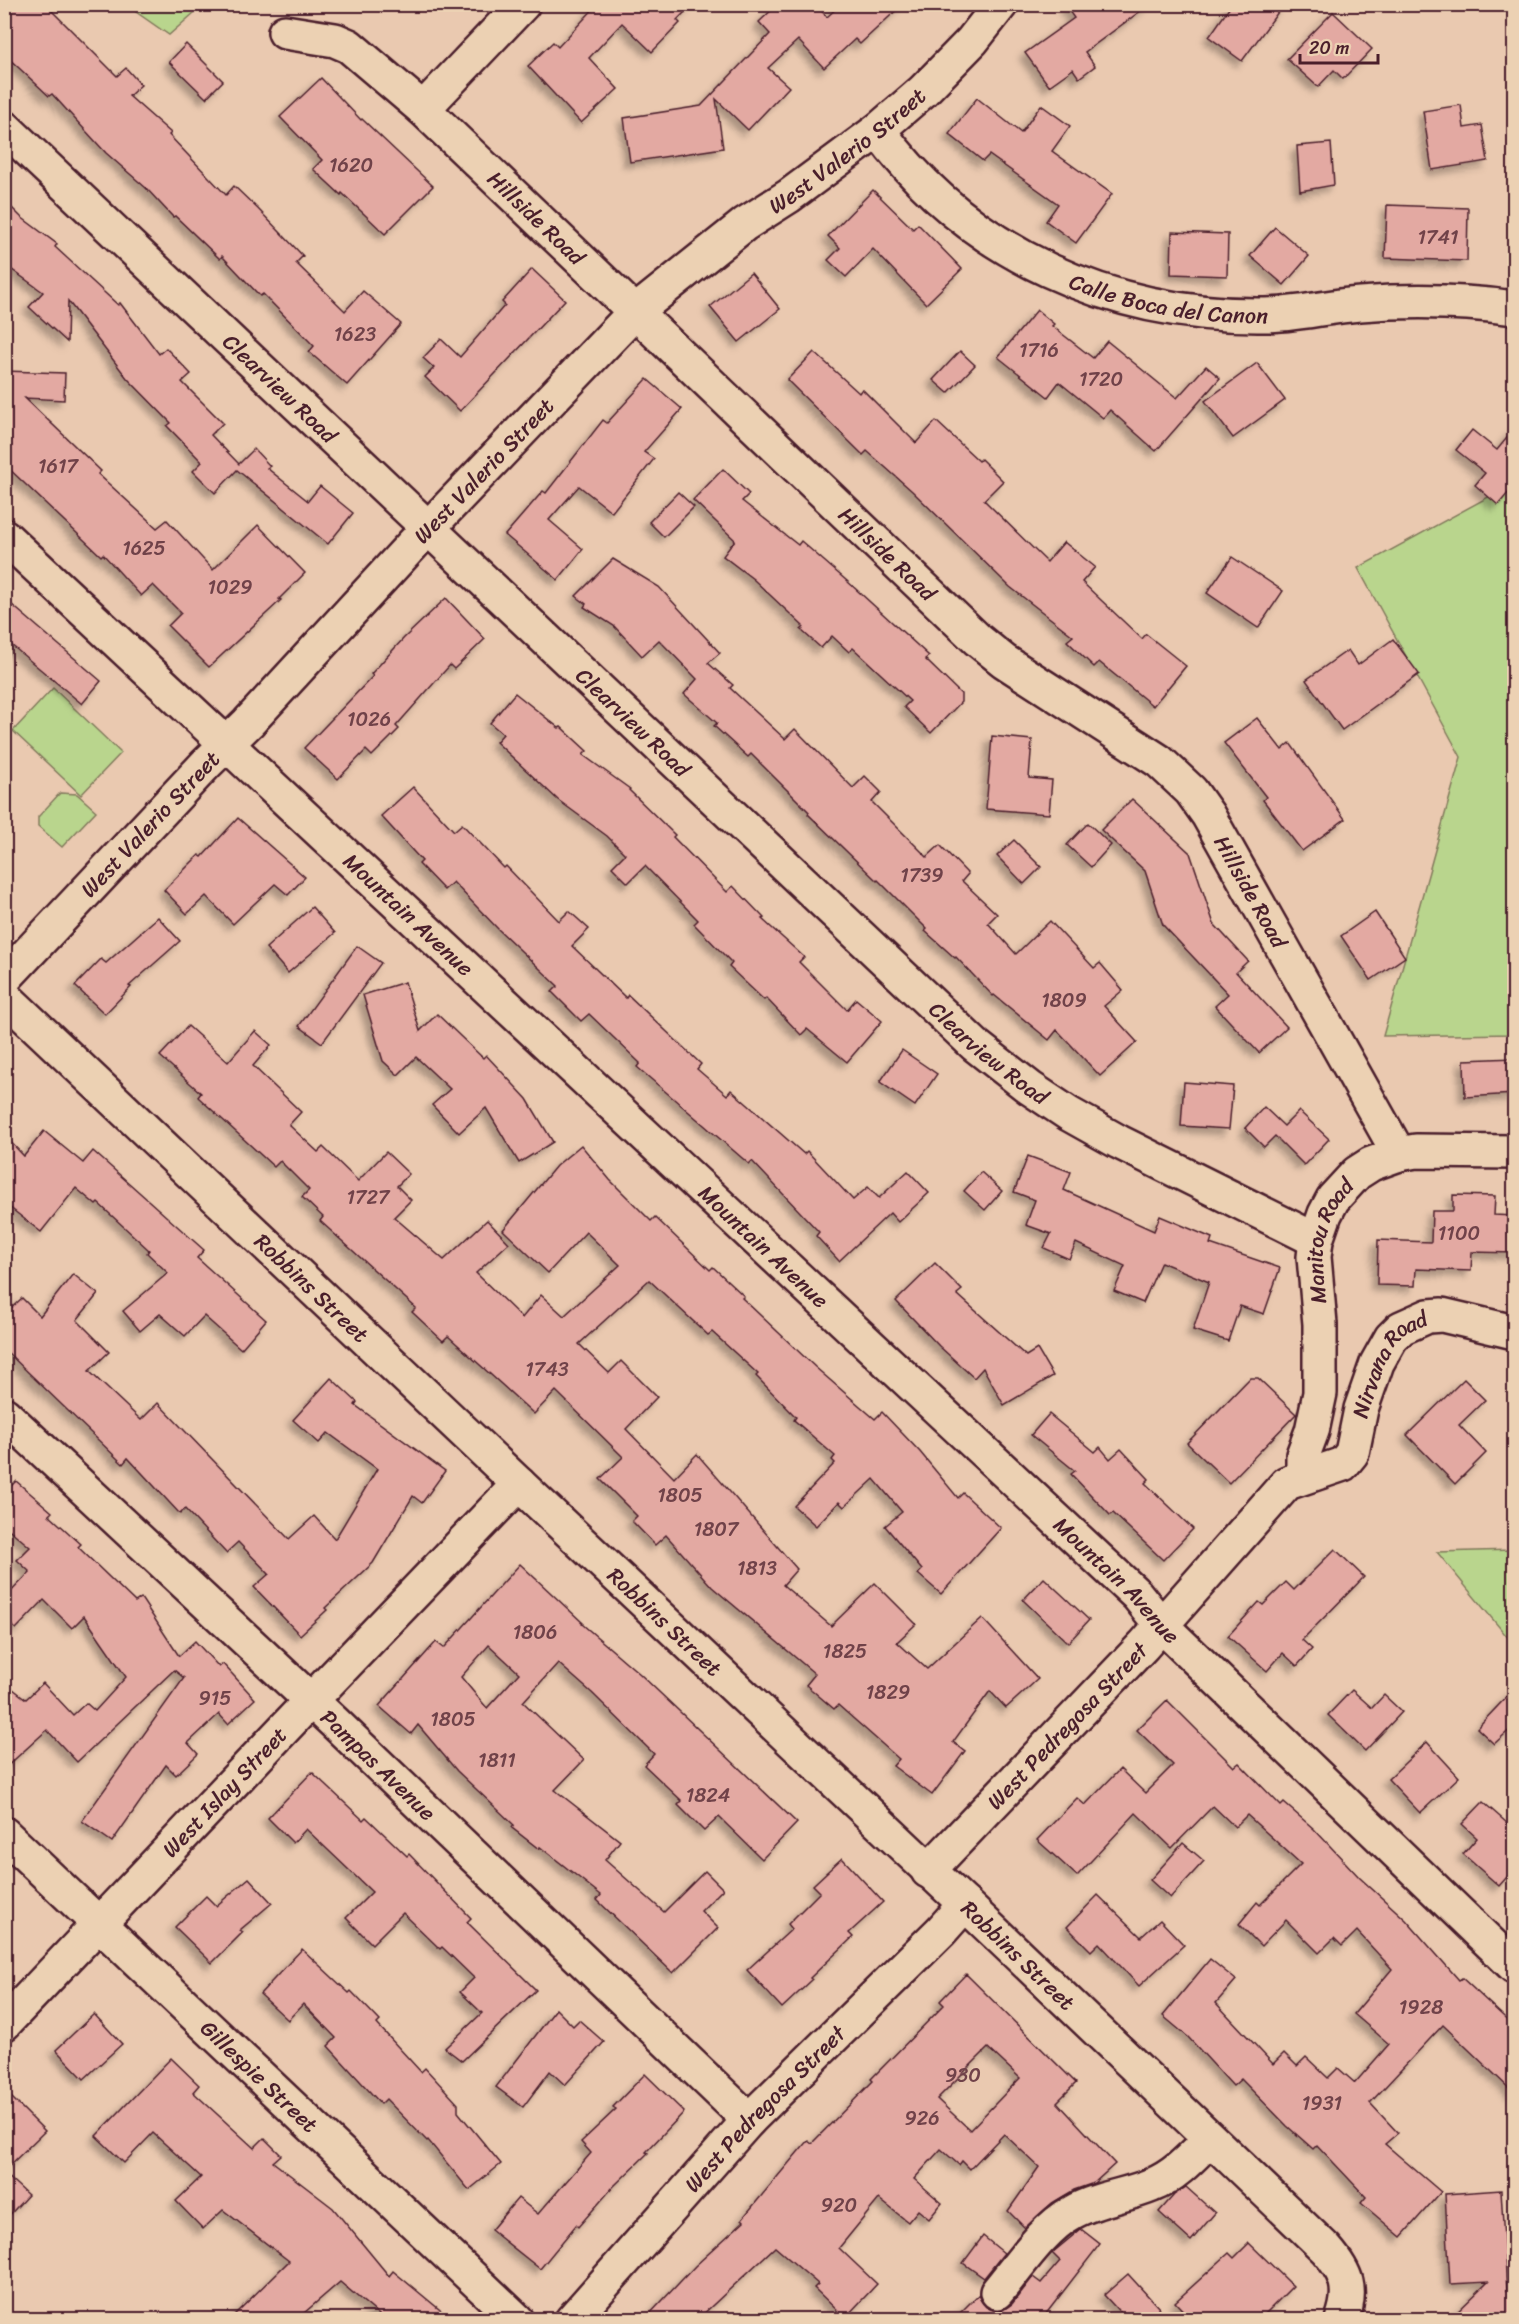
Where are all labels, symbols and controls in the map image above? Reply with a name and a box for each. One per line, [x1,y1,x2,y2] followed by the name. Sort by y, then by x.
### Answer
[1300,27,1378,65] scale bar
[1309,32,1349,64] text: 20 m
[761,77,935,225] street label: West Valerio Street
[329,148,373,183] house number: 1620
[478,161,596,276] street label: Hillside Road
[1417,220,1459,255] house number: 1741
[1063,262,1268,335] street label: Calle Boca del Canon
[334,317,376,352] house number: 1623
[213,324,348,454] street label: Clearview Road
[1019,333,1059,368] house number: 1716
[1079,362,1123,397] house number: 1720
[404,388,564,553] street label: West Valerio Street
[38,449,80,484] house number: 1617
[829,497,947,612] street label: Hillside Road
[122,531,166,566] house number: 1625
[207,570,253,605] house number: 1029
[566,658,701,788] street label: Clearview Road
[347,702,391,737] house number: 1026
[71,741,230,907] street label: West Valerio Street
[1203,828,1299,957] street label: Hillside Road
[334,843,483,986] street label: Mountain Avenue
[900,858,944,893] house number: 1739
[1041,983,1087,1018] house number: 1809
[919,991,1058,1116] street label: Clearview Road
[1295,1168,1365,1305] street label: Manitou Road
[689,1175,838,1318] street label: Mountain Avenue
[347,1180,391,1215] house number: 1727
[1438,1216,1480,1251] house number: 1100
[245,1223,378,1353] street label: Robbins Street
[1341,1299,1435,1422] street label: Nirvana Road
[525,1352,569,1387] house number: 1743
[657,1478,703,1513] house number: 1805
[1044,1507,1189,1654] street label: Mountain Avenue
[694,1512,740,1547] house number: 1807
[737,1551,777,1586] house number: 1813
[598,1557,732,1687] street label: Robbins Street
[513,1615,557,1650] house number: 1806
[977,1632,1158,1819] street label: West Pedregosa Street
[823,1634,867,1669] house number: 1825
[866,1675,910,1710] house number: 1829
[198,1681,232,1716] house number: 915
[311,1699,445,1831] street label: Pampas Avenue
[430,1702,476,1737] house number: 1805
[152,1717,297,1867] street label: West Islay Street
[478,1743,516,1778] house number: 1811
[686,1778,730,1813] house number: 1824
[951,1891,1085,2021] street label: Robbins Street
[1399,1990,1443,2025] house number: 1928
[191,2010,328,2143] street label: Gillespie Street
[674,2015,856,2202] street label: West Pedregosa Street
[945,2058,981,2093] house number: 930
[1302,2086,1342,2121] house number: 1931
[904,2101,940,2136] house number: 926
[821,2188,857,2223] house number: 920

